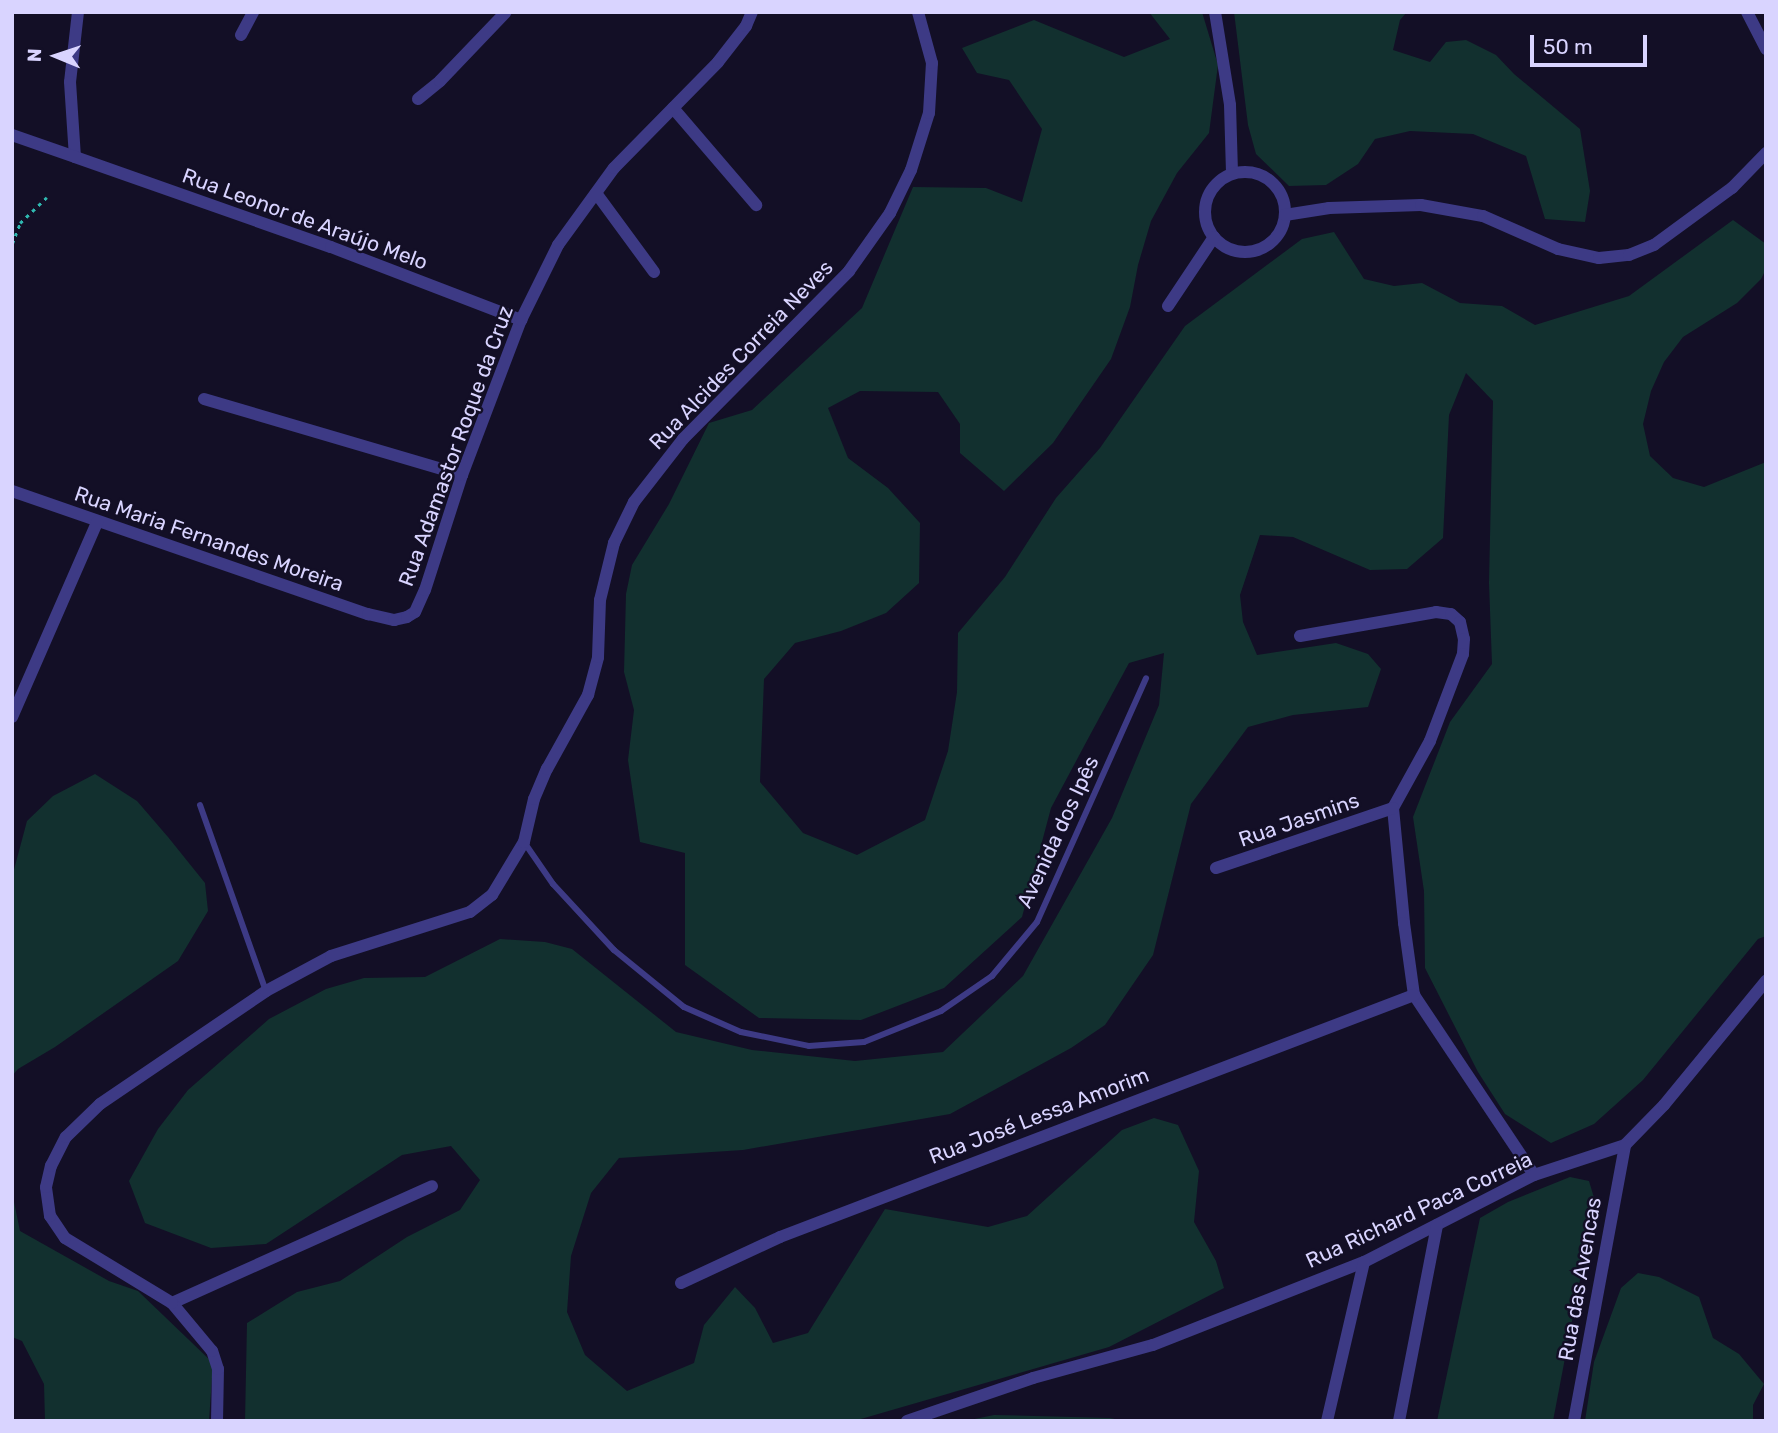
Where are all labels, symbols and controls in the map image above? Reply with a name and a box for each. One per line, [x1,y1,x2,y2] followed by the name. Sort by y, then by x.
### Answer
[21,21,91,91] north arrow
[1533,21,1650,65] scale bar
[1543,34,1593,59] text: 50 m
[23,48,46,62] text: N
[178,163,432,275] street label: Rua Leonor de Araújo Melo
[644,255,838,455] street label: Rua Alcides Correia Neves
[393,302,519,590] street label: Rua Adamastor Roque da Cruz
[71,481,347,597] street label: Rua Maria Fernandes Moreira
[1012,752,1104,912] street label: Avenida dos Ipês
[1235,788,1363,852] street label: Rua Jasmins
[925,1062,1153,1170] street label: Rua José Lessa Amorim
[1302,1146,1536,1274] street label: Rua Richard Paca Correia
[1553,1195,1607,1363] street label: Rua das Avencas

